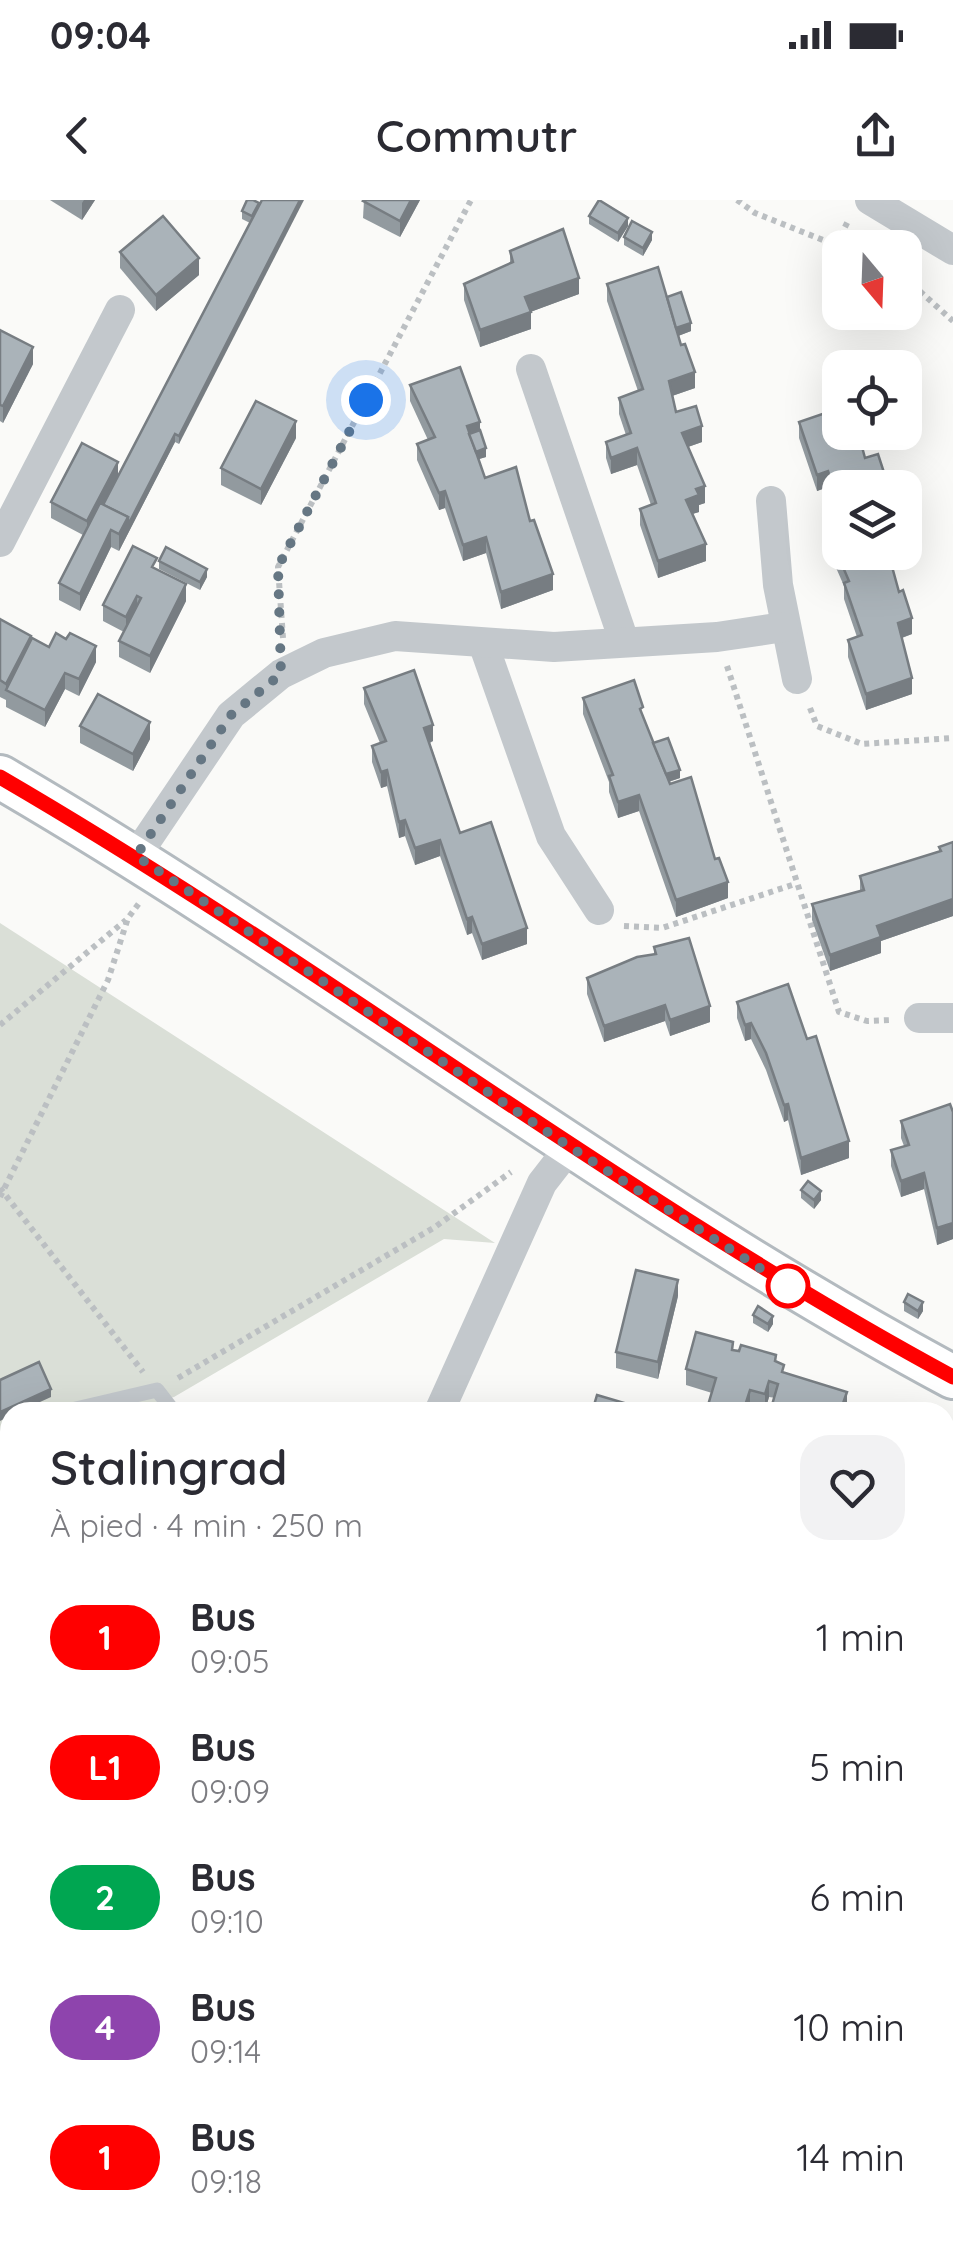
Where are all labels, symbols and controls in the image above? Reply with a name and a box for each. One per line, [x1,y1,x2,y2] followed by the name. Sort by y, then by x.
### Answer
[50,11,151,59] text: 09:04
[376,107,577,163] text: Commutr
[50,108,105,163] icon: back
[848,108,903,163] icon: share
[822,230,922,330] north arrow
[822,230,922,570] map controls
[822,350,922,450] button: locate
[341,375,391,425] your location
[822,470,922,570] button: layers
[767,1265,809,1307] unlabelled marker
[800,1435,905,1540] button: heart
[50,1437,288,1497] text: Stalingrad
[50,1505,363,1545] text: À pied · 4 min · 250 m
[190,1593,256,1641] text: Bus
[816,1613,905,1661] text: 1 min
[98,1615,112,1659] text: 1
[190,1641,269,1681] text: 09:05
[190,1723,256,1771] text: Bus
[809,1743,905,1791] text: 5 min
[88,1745,122,1789] text: L1
[190,1771,270,1811] text: 09:09
[190,1853,256,1901] text: Bus
[809,1873,905,1921] text: 6 min
[95,1875,115,1919] text: 2
[190,1901,264,1941] text: 09:10
[190,1983,256,2031] text: Bus
[793,2003,905,2051] text: 10 min
[95,2005,115,2049] text: 4
[190,2031,261,2071] text: 09:14
[190,2113,256,2161] text: Bus
[796,2133,905,2181] text: 14 min
[98,2135,112,2179] text: 1
[190,2161,262,2201] text: 09:18

